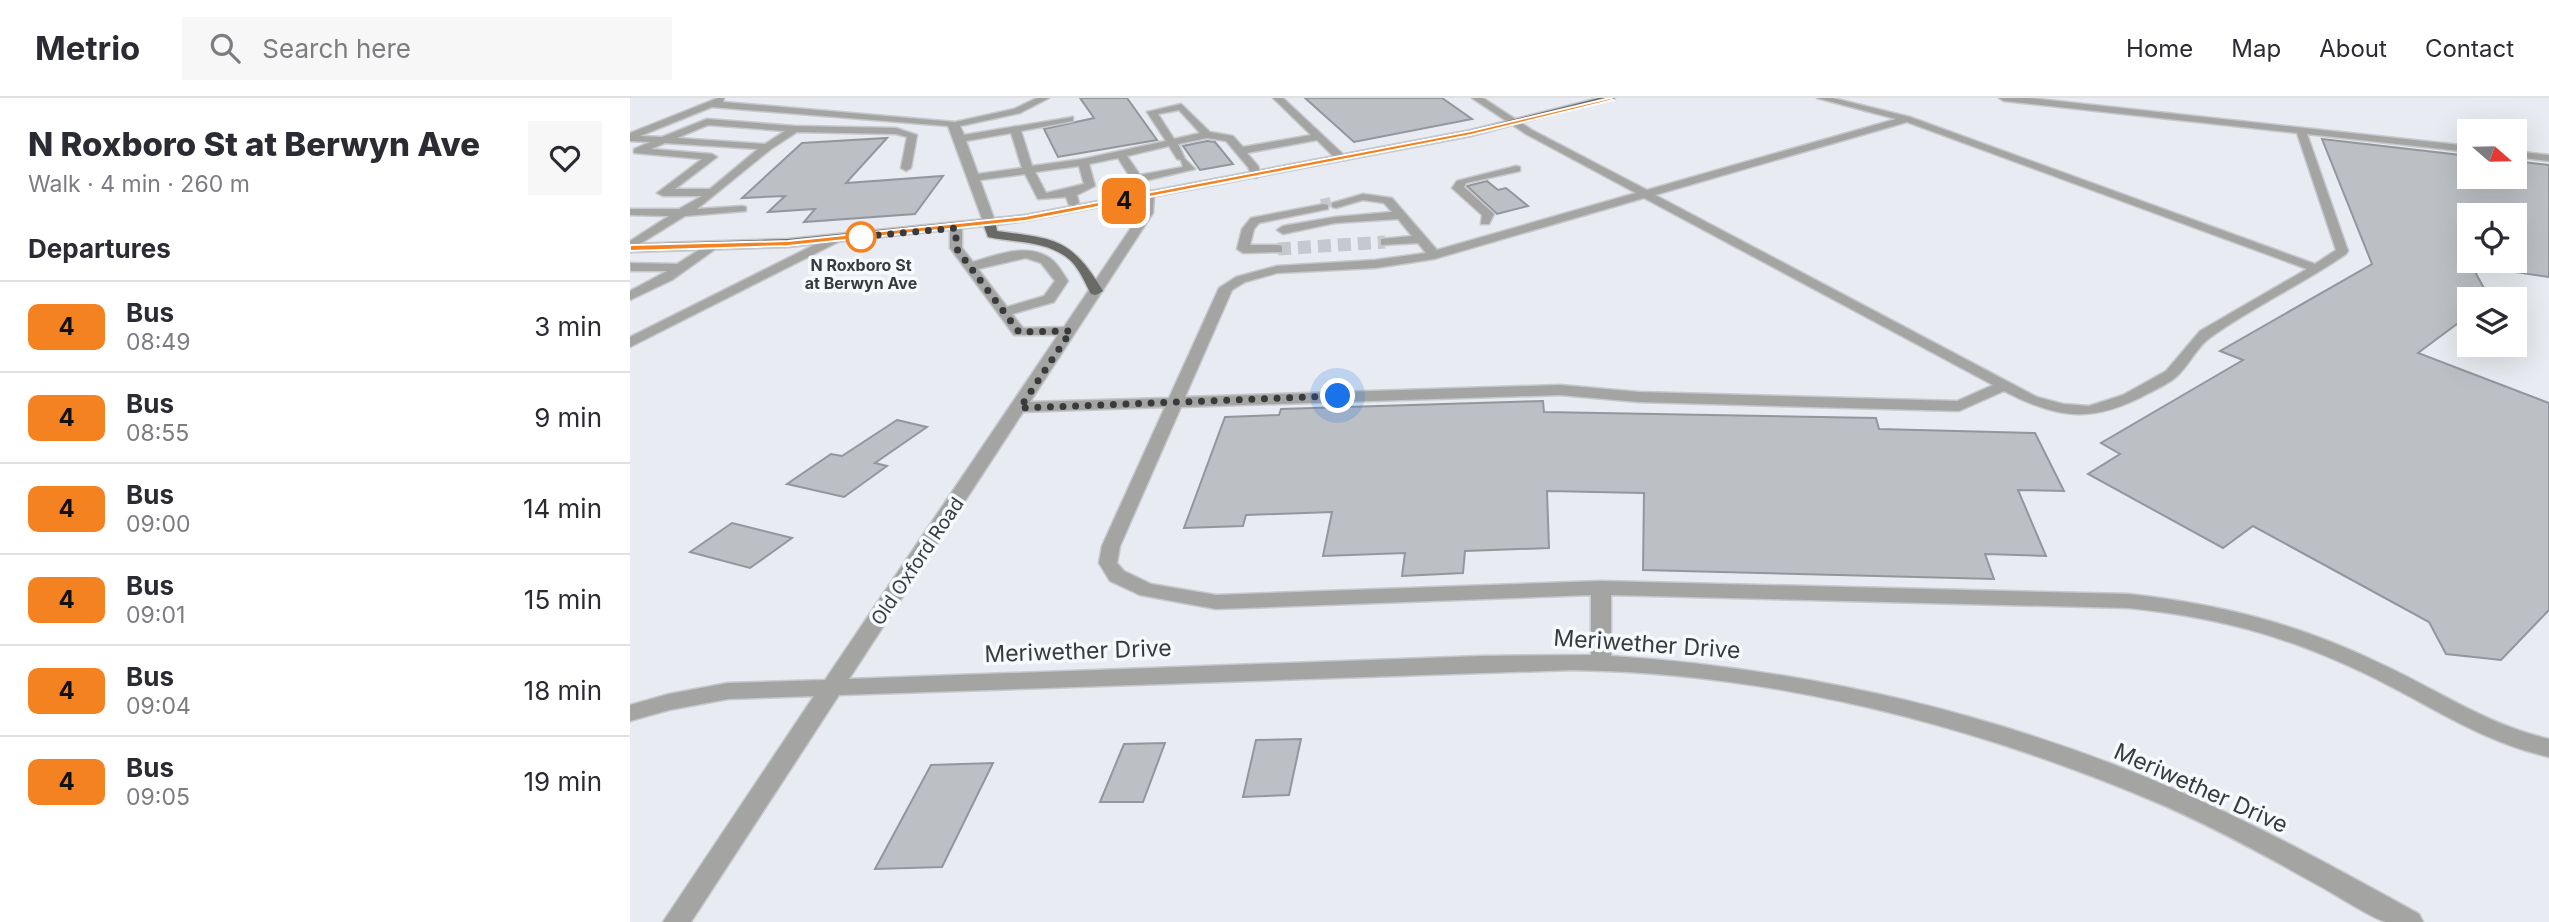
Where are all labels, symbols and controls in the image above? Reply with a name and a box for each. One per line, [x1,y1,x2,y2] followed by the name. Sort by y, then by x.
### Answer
[182,17,672,80] search box
[35,28,140,68] text: Metrio
[206,29,244,67] icon: search
[262,33,411,64] text: Search here
[2126,34,2193,63] text: Home
[2231,34,2281,63] text: Map
[2319,34,2387,63] text: About
[2425,34,2514,63] text: Contact
[2457,119,2527,189] north arrow
[2457,119,2527,357] map controls
[528,121,602,195] button: heart
[28,124,480,164] text: N Roxboro St at Berwyn Ave
[28,170,250,198] text: Walk · 4 min · 260 m
[1101,178,1147,224] line badge: 4
[1116,186,1132,215] text: 4
[2457,203,2527,273] button: locate
[846,222,876,252] marker: N Roxboro St at Berwyn Ave
[28,233,171,264] text: Departures
[805,255,917,293] place label: N Roxboro St at Berwyn Ave
[2457,287,2527,357] button: layers
[126,297,174,328] text: Bus
[534,311,602,342] text: 3 min
[58,312,75,341] text: 4
[126,328,191,356] text: 08:49
[1320,378,1355,413] your location
[126,388,174,419] text: Bus
[534,402,602,433] text: 9 min
[58,403,75,432] text: 4
[126,419,189,447] text: 08:55
[126,479,174,510] text: Bus
[523,493,602,524] text: 14 min
[866,493,969,629] street label: Old Oxford Road
[58,494,75,523] text: 4
[126,510,190,538] text: 09:00
[126,570,174,601] text: Bus
[524,584,602,615] text: 15 min
[58,585,75,614] text: 4
[126,601,185,629] text: 09:01
[1553,624,1741,664] street label: Meriwether Drive
[984,634,1172,668] street label: Meriwether Drive
[126,661,174,692] text: Bus
[524,675,602,706] text: 18 min
[58,676,75,705] text: 4
[126,692,191,720] text: 09:04
[2110,737,2292,839] street label: Meriwether Drive
[126,752,174,783] text: Bus
[524,766,602,797] text: 19 min
[58,767,75,796] text: 4
[126,783,190,811] text: 09:05

